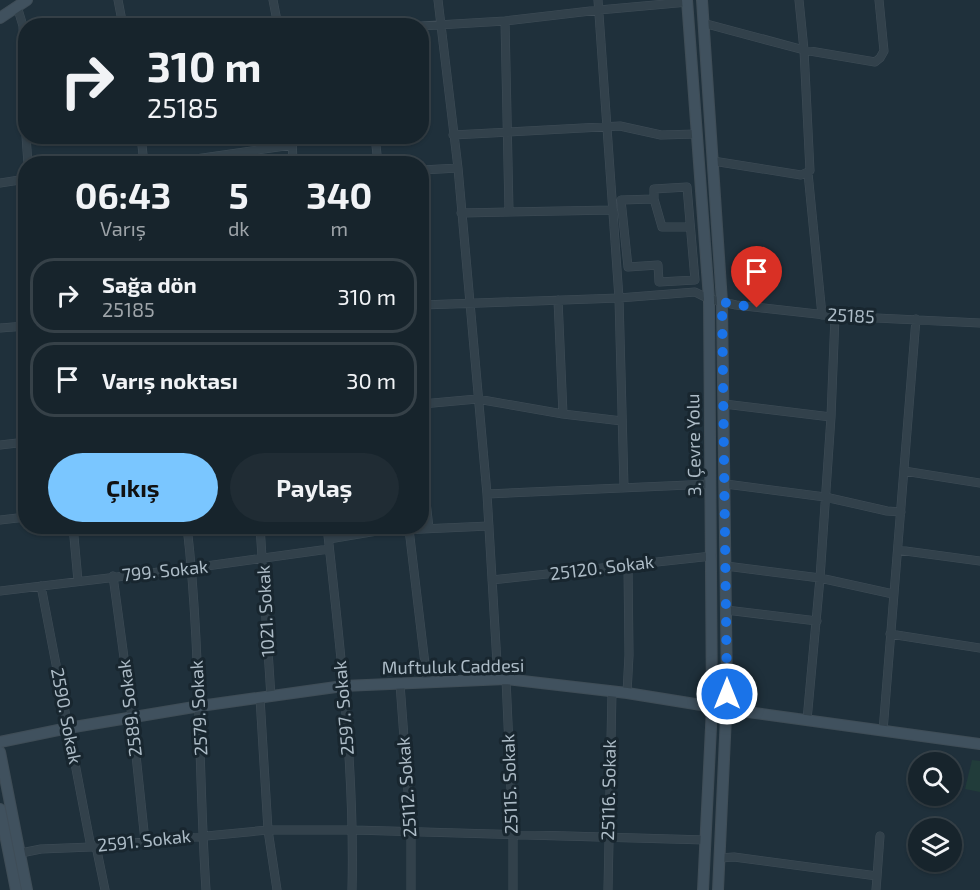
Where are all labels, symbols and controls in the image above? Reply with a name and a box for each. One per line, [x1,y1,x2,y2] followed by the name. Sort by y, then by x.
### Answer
[147,40,262,90] text: 310 m
[48,42,126,120] icon: right
[147,91,218,123] text: 25185
[75,173,171,216] text: 06:43
[229,173,249,216] text: 5
[306,173,372,216] text: 340
[100,216,146,240] text: Varış
[228,216,250,240] text: dk
[330,216,348,240] text: m
[731,246,782,308] pin
[740,255,773,288] icon: arrive
[102,271,197,297] text: Sağa dön
[51,279,84,312] icon: right
[338,283,396,309] text: 310 m
[102,297,155,321] text: 25185
[827,303,875,327] street label: 25185
[51,363,84,396] icon: arrive
[102,367,238,393] text: Varış noktası
[346,367,396,393] text: 30 m
[681,394,706,497] street label: 3. Çevre Yolu
[48,453,218,522] button: Çıkış
[230,453,399,522] button: Paylaş
[549,550,655,584] street label: 25120. Sokak
[121,555,209,585] street label: 799. Sokak
[252,565,278,658] street label: 1021. Sokak
[381,654,524,678] street label: Muftuluk Caddesi
[112,658,146,758] street label: 2589. Sokak
[185,660,211,757] street label: 2579. Sokak
[328,660,358,756] street label: 2597. Sokak
[695,662,759,726] position arrow
[47,666,87,766] street label: 2590. Sokak
[496,733,522,835] street label: 25115. Sokak
[392,736,420,838] street label: 25112. Sokak
[596,739,620,841] street label: 25116. Sokak
[908,752,962,872] map controls
[908,752,962,806] button: search
[908,818,962,872] button: layers
[96,824,192,856] street label: 2591. Sokak

